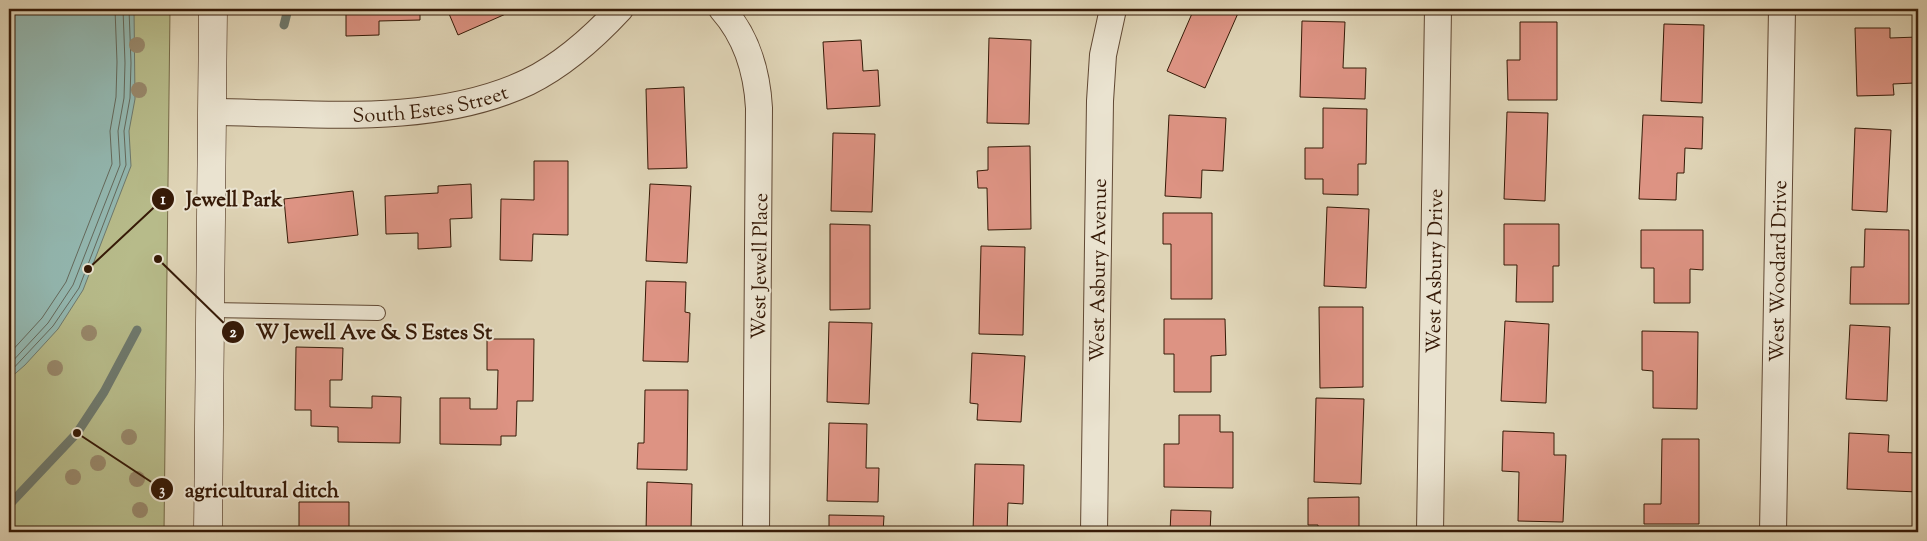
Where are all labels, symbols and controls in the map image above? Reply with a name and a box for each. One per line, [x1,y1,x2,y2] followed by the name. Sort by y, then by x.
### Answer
[352,80,513,132] street label: South Estes Street
[1084,178,1116,362] street label: West Asbury Avenue
[1764,180,1796,362] street label: West Woodard Drive
[151,181,293,217] callout: Jewell Park
[184,186,283,216] text: Jewell Park
[1421,188,1452,354] street label: West Asbury Drive
[160,190,166,211] text: 1
[746,193,777,340] street label: West Jewell Place
[221,314,503,350] callout: W Jewell Ave & S Estes St
[256,319,493,349] text: W Jewell Ave & S Estes St
[229,323,237,344] text: 2
[150,471,349,507] callout: agricultural ditch
[185,477,340,507] text: agricultural ditch
[159,481,165,502] text: 3

